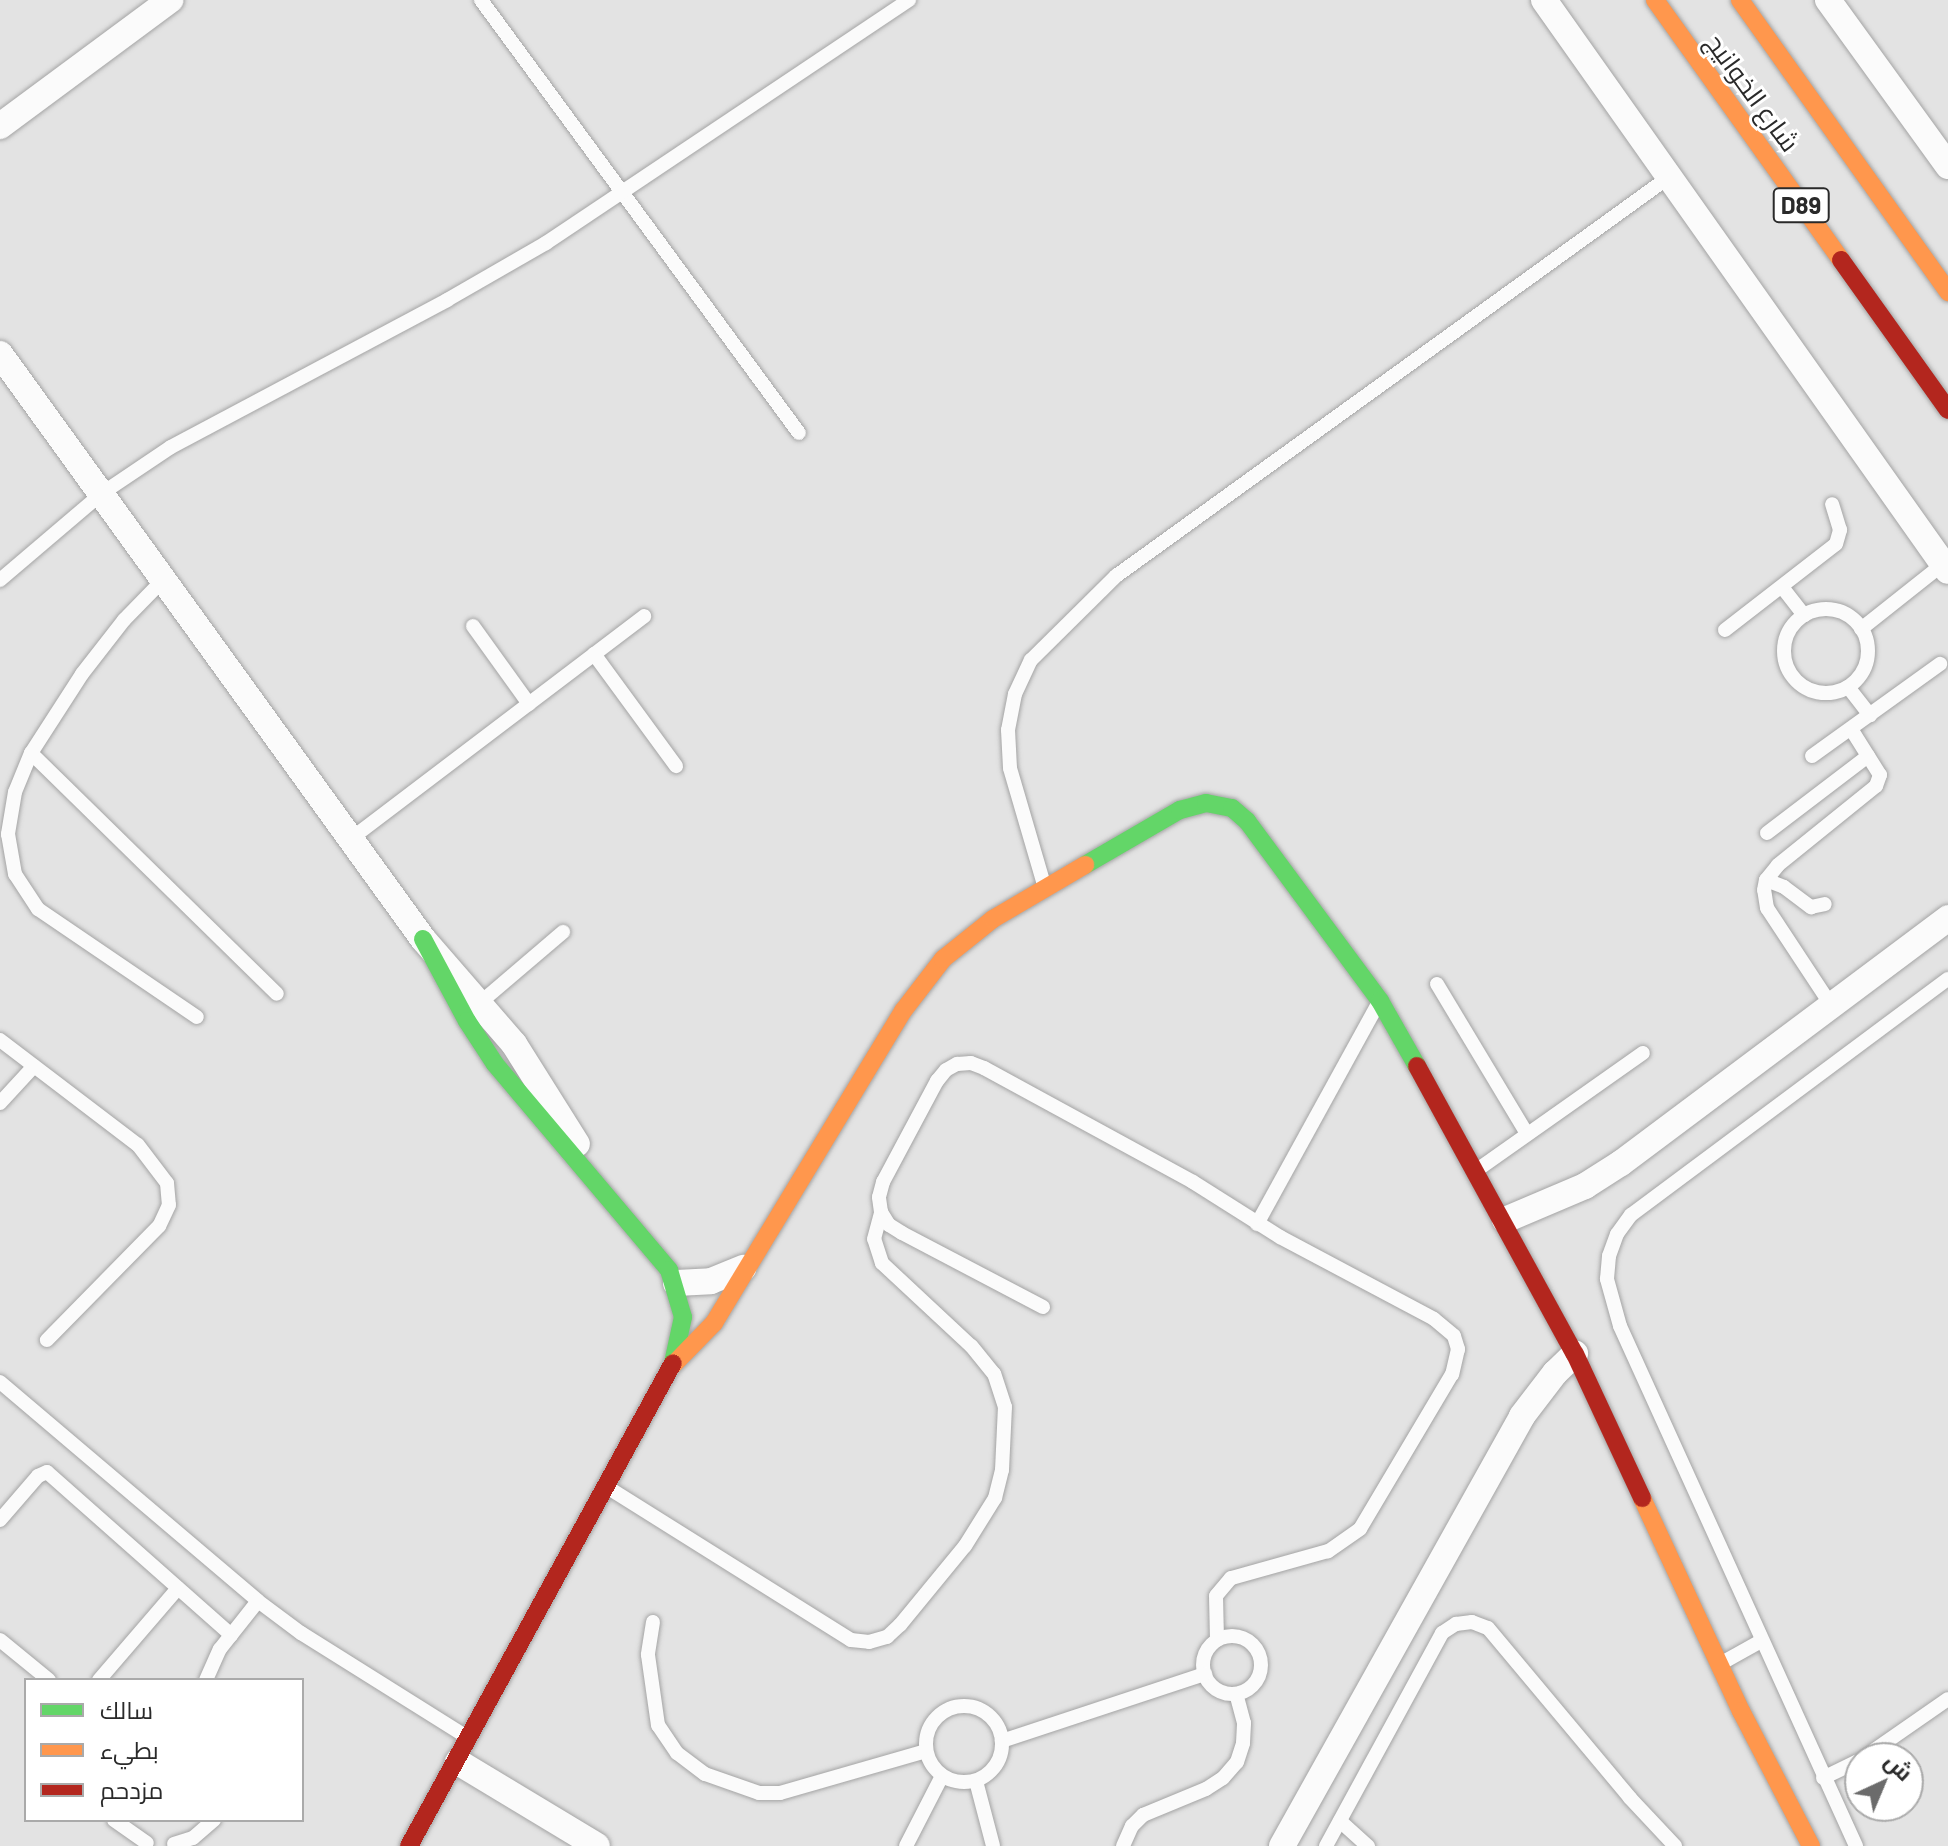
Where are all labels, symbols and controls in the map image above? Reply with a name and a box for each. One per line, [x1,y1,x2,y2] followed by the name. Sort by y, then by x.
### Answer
[1700,27,1806,157] street label: شارع الخوانيج
[1771,185,1831,225] road number: D89
[24,1678,304,1822] legend
[100,1695,153,1724] text: سالك
[100,1735,159,1764] text: بطيء
[1844,1742,1924,1822] north arrow
[1880,1747,1918,1785] text: ش
[100,1775,163,1804] text: مزدحم

